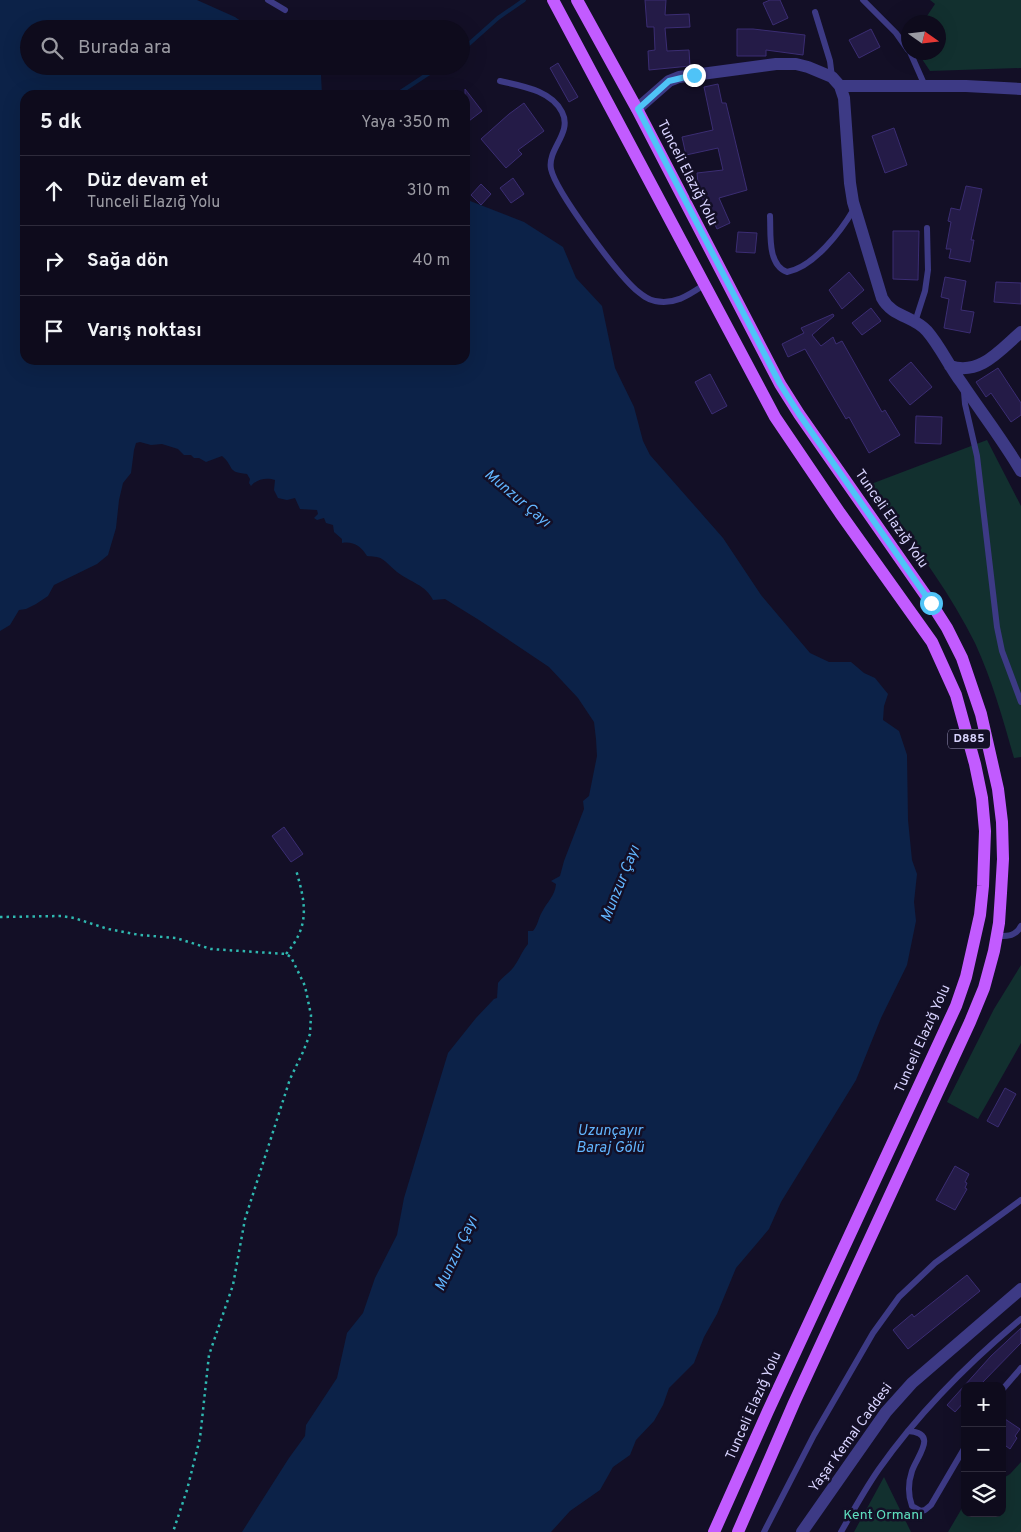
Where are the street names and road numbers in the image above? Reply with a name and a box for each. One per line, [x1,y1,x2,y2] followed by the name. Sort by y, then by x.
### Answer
[653,117,721,229] street label: Tunceli Elazığ Yolu
[851,466,931,572] street label: Tunceli Elazığ Yolu
[948,730,990,749] road number: D885
[892,982,954,1096] street label: Tunceli Elazığ Yolu
[723,1349,785,1463] street label: Tunceli Elazığ Yolu
[806,1380,896,1496] street label: Yaşar Kemal Caddesi

